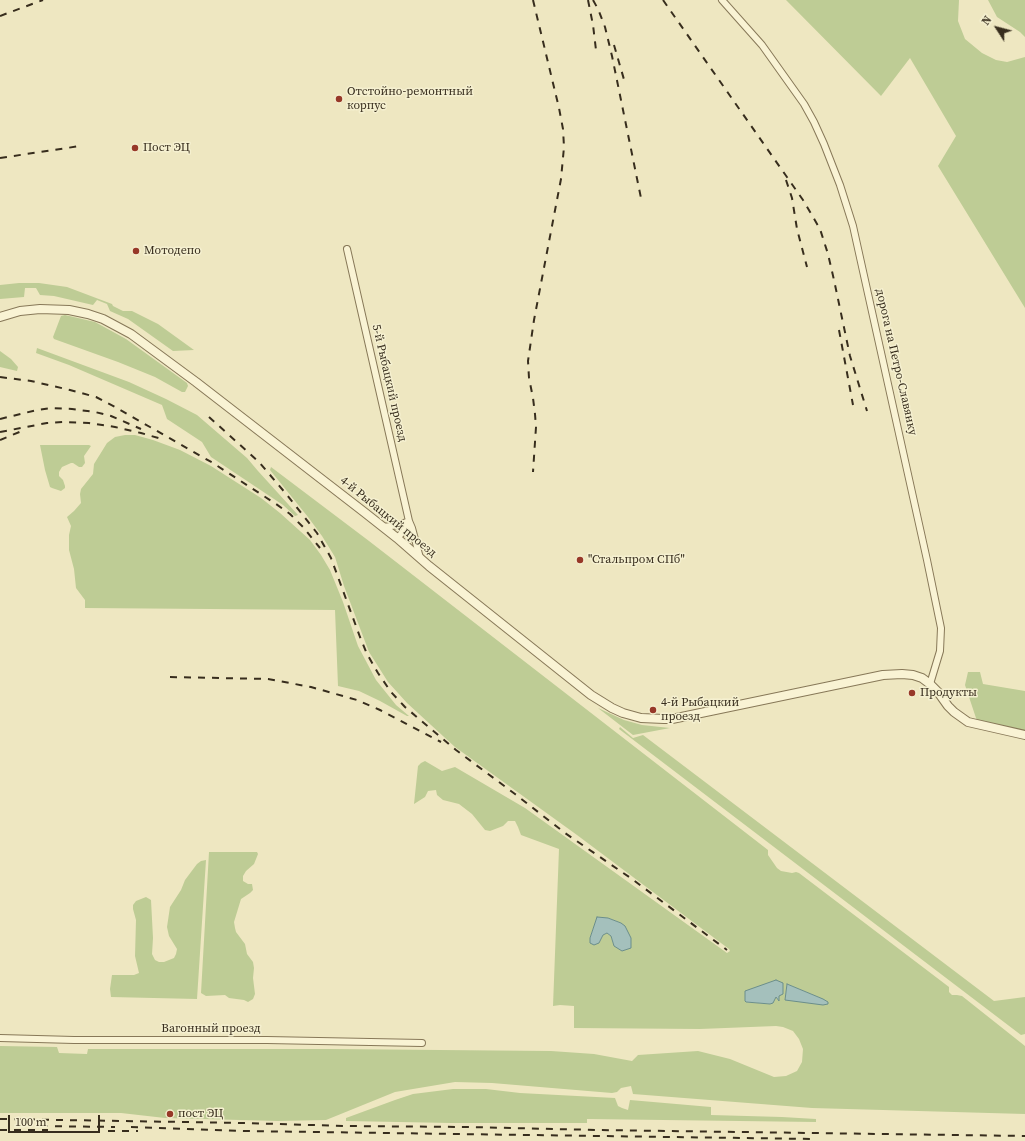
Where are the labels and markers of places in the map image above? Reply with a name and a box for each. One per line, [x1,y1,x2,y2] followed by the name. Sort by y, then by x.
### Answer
[347,85,473,113] place label: Отстойно-ремонтный корпус
[334,94,344,104] marker: Отстойно-ремонтный корпус
[143,141,190,155] place label: Пост ЭЦ
[130,143,140,153] marker: Пост ЭЦ
[144,244,201,258] place label: Мотодепо
[131,246,141,256] marker: Мотодепо
[588,553,685,567] place label: "Стальпром СПб"
[575,555,585,565] marker: "Стальпром СПб"
[920,686,977,700] place label: Продукты
[907,688,917,698] marker: Продукты
[661,696,739,724] place label: 4-й Рыбацкий проезд
[648,705,658,715] marker: 4-й Рыбацкий проезд
[178,1107,223,1121] place label: пост ЭЦ
[165,1109,175,1119] marker: пост ЭЦ

